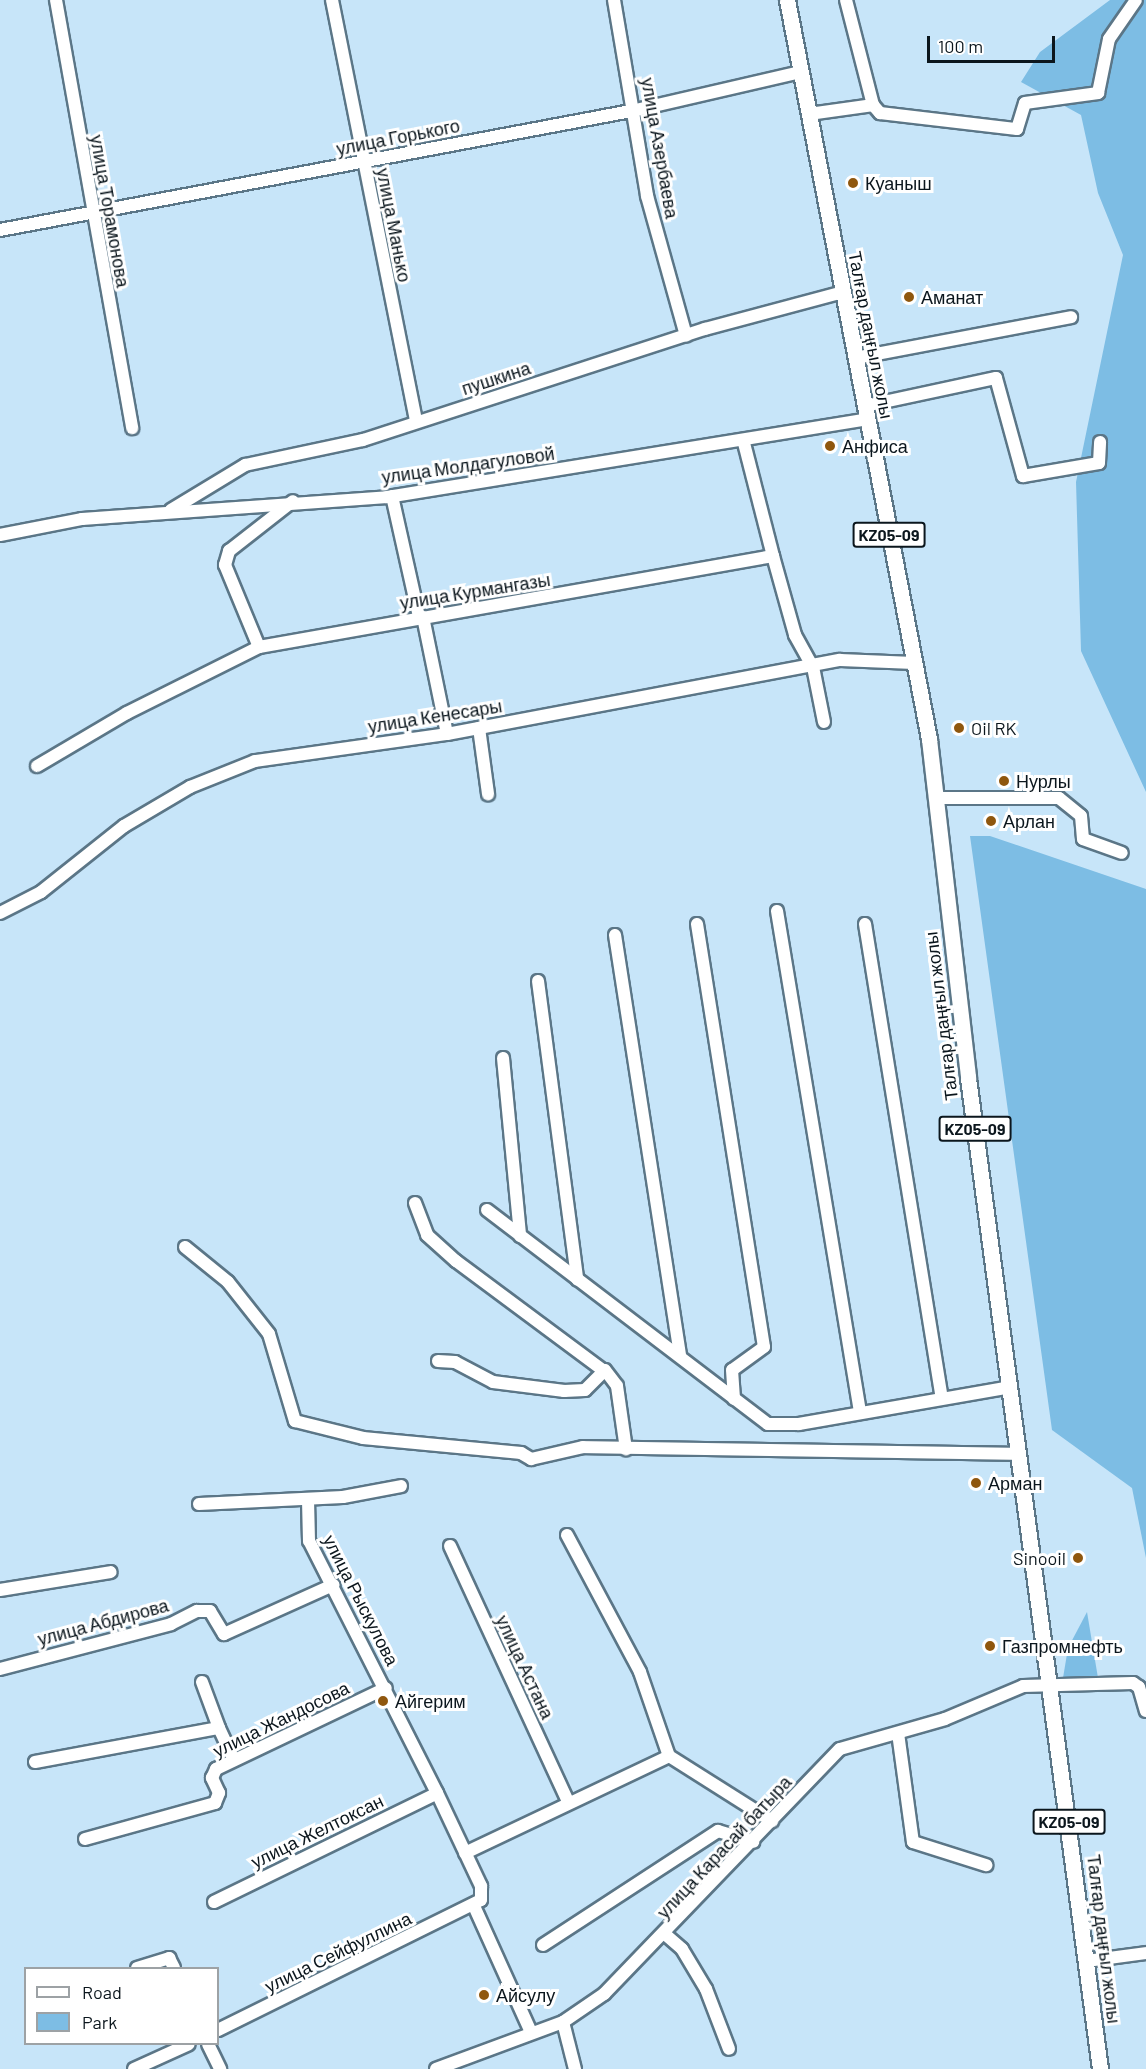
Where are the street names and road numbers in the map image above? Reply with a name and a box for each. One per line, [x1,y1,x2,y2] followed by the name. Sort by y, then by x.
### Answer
[637,76,683,220] street label: улица Азербаева
[334,114,462,160] street label: улица Горького
[86,133,134,289] street label: улица Торамонова
[372,166,416,284] street label: улица Манько
[844,249,898,421] street label: Талғар даңғыл жолы
[459,357,533,399] street label: пушкина
[380,442,556,488] street label: улица Молдагуловой
[852,522,926,548] road number: KZ05-09
[398,568,552,614] street label: улица Курмангазы
[366,695,504,737] street label: улица Кенесары
[920,930,962,1102] street label: Талғар даңғыл жолы
[938,1116,1012,1142] road number: KZ05-09
[319,1531,403,1669] street label: улица Рыскулова
[35,1594,171,1650] street label: улица Абдирова
[492,1612,558,1722] street label: улица Астана
[209,1677,353,1761] street label: улица Жандосова
[652,1771,796,1923] street label: улица Карасай батыра
[247,1790,387,1872] street label: улица Желтоксан
[1032,1809,1106,1835] road number: KZ05-09
[1083,1853,1125,2025] street label: Талғар даңғыл жолы
[261,1907,415,1997] street label: улица Сейфуллина

